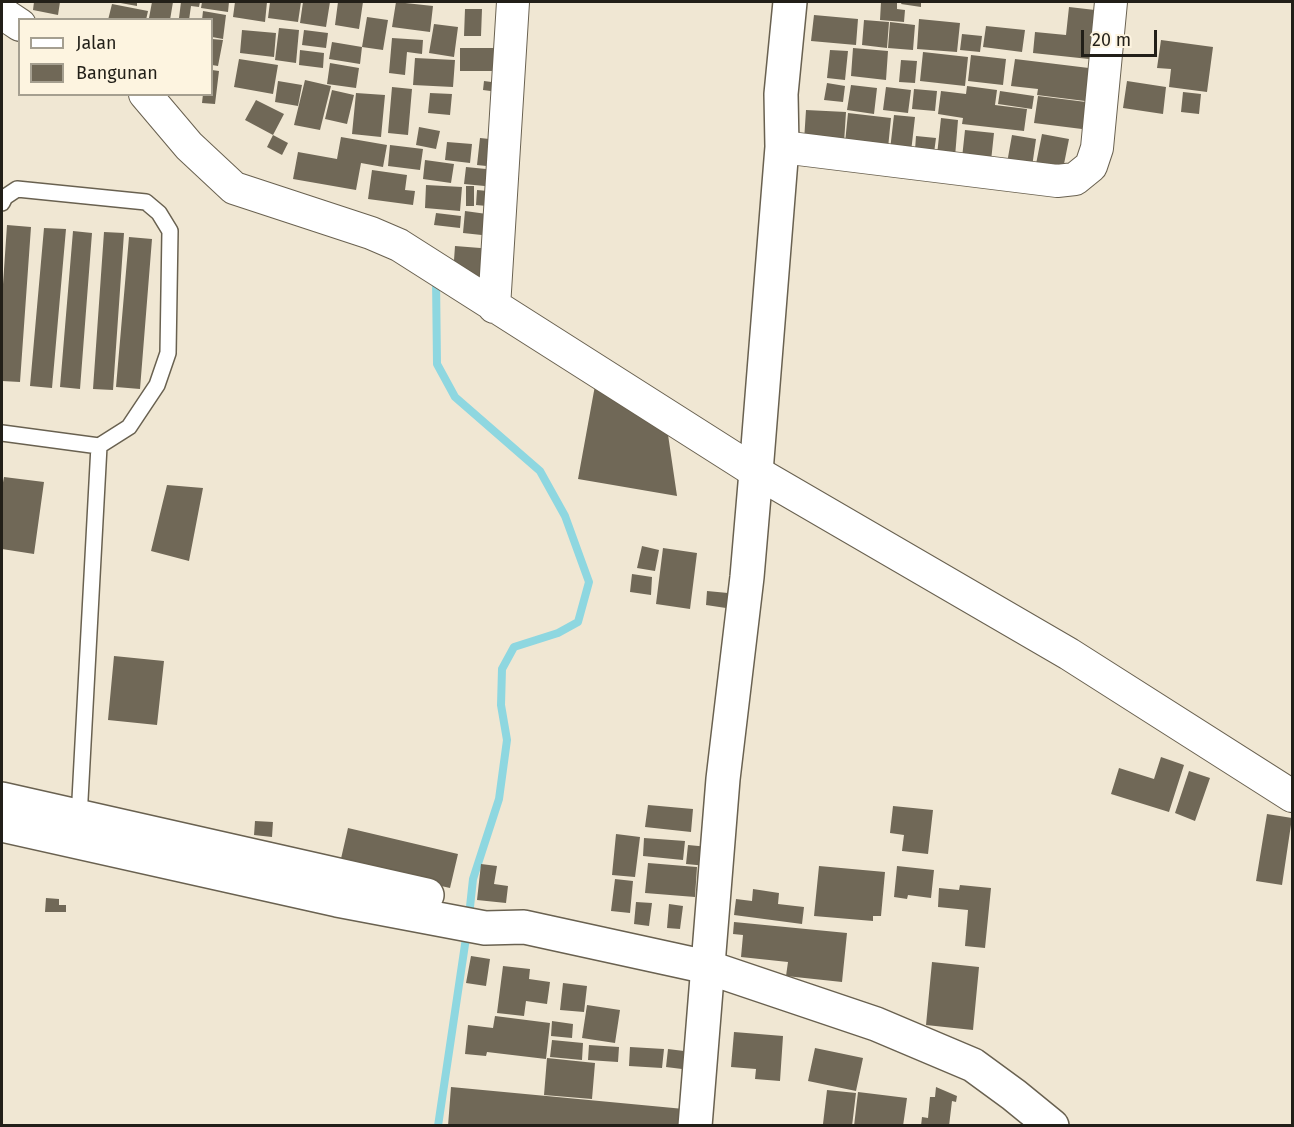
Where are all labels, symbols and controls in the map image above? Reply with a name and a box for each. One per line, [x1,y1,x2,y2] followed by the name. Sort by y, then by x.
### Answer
[18,18,213,96] legend
[1084,18,1160,56] scale bar
[1092,29,1131,51] text: 20 m
[76,32,117,54] text: Jalan
[76,62,158,84] text: Bangunan

